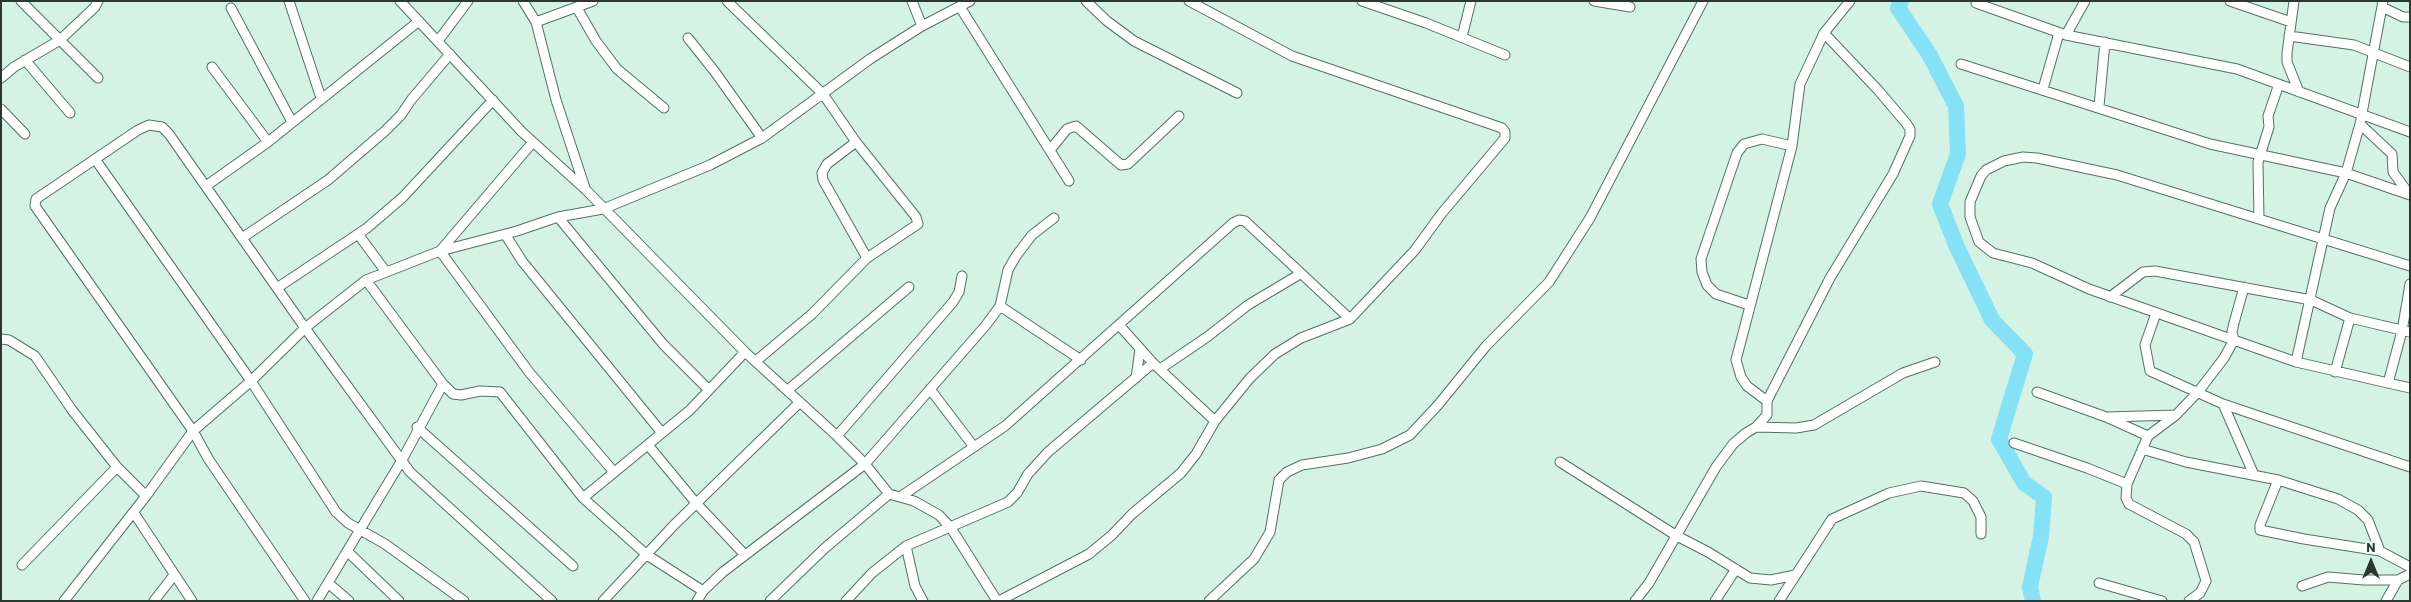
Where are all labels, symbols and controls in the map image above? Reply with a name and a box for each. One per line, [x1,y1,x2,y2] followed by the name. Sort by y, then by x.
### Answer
[2346,537,2396,587] north arrow
[2366,538,2376,555] text: N

